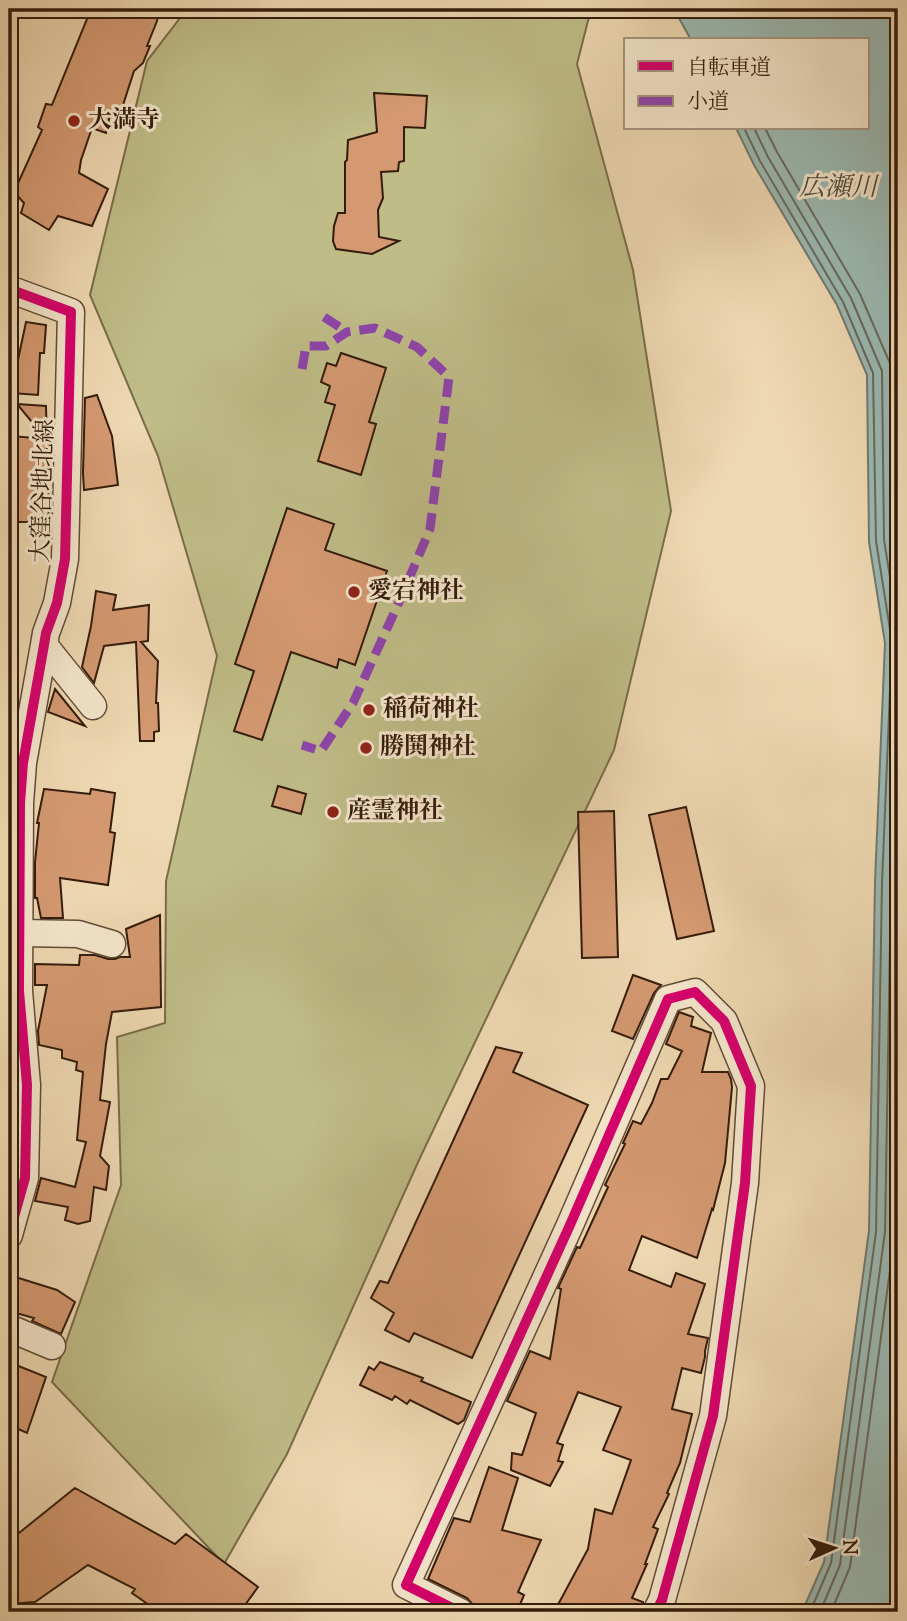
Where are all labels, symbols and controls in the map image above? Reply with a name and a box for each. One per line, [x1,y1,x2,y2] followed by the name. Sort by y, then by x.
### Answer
[624,38,869,130] legend
[687,54,771,84] text: 自転車道
[687,88,729,118] text: 小道
[88,104,160,138] place label: 大満寺
[66,113,82,129] marker: 大満寺
[799,170,880,207] water label: 広瀬川
[24,418,64,564] street label: 大窪谷地北線
[368,575,464,609] place label: 愛宕神社
[346,584,362,600] marker: 愛宕神社
[383,693,479,727] place label: 稲荷神社
[361,702,377,718] marker: 稲荷神社
[380,731,476,765] place label: 勝鬨神社
[358,740,374,756] marker: 勝鬨神社
[347,795,443,829] place label: 産霊神社
[325,804,341,820] marker: 産霊神社
[799,1512,869,1582] north arrow
[835,1539,862,1556] text: N

